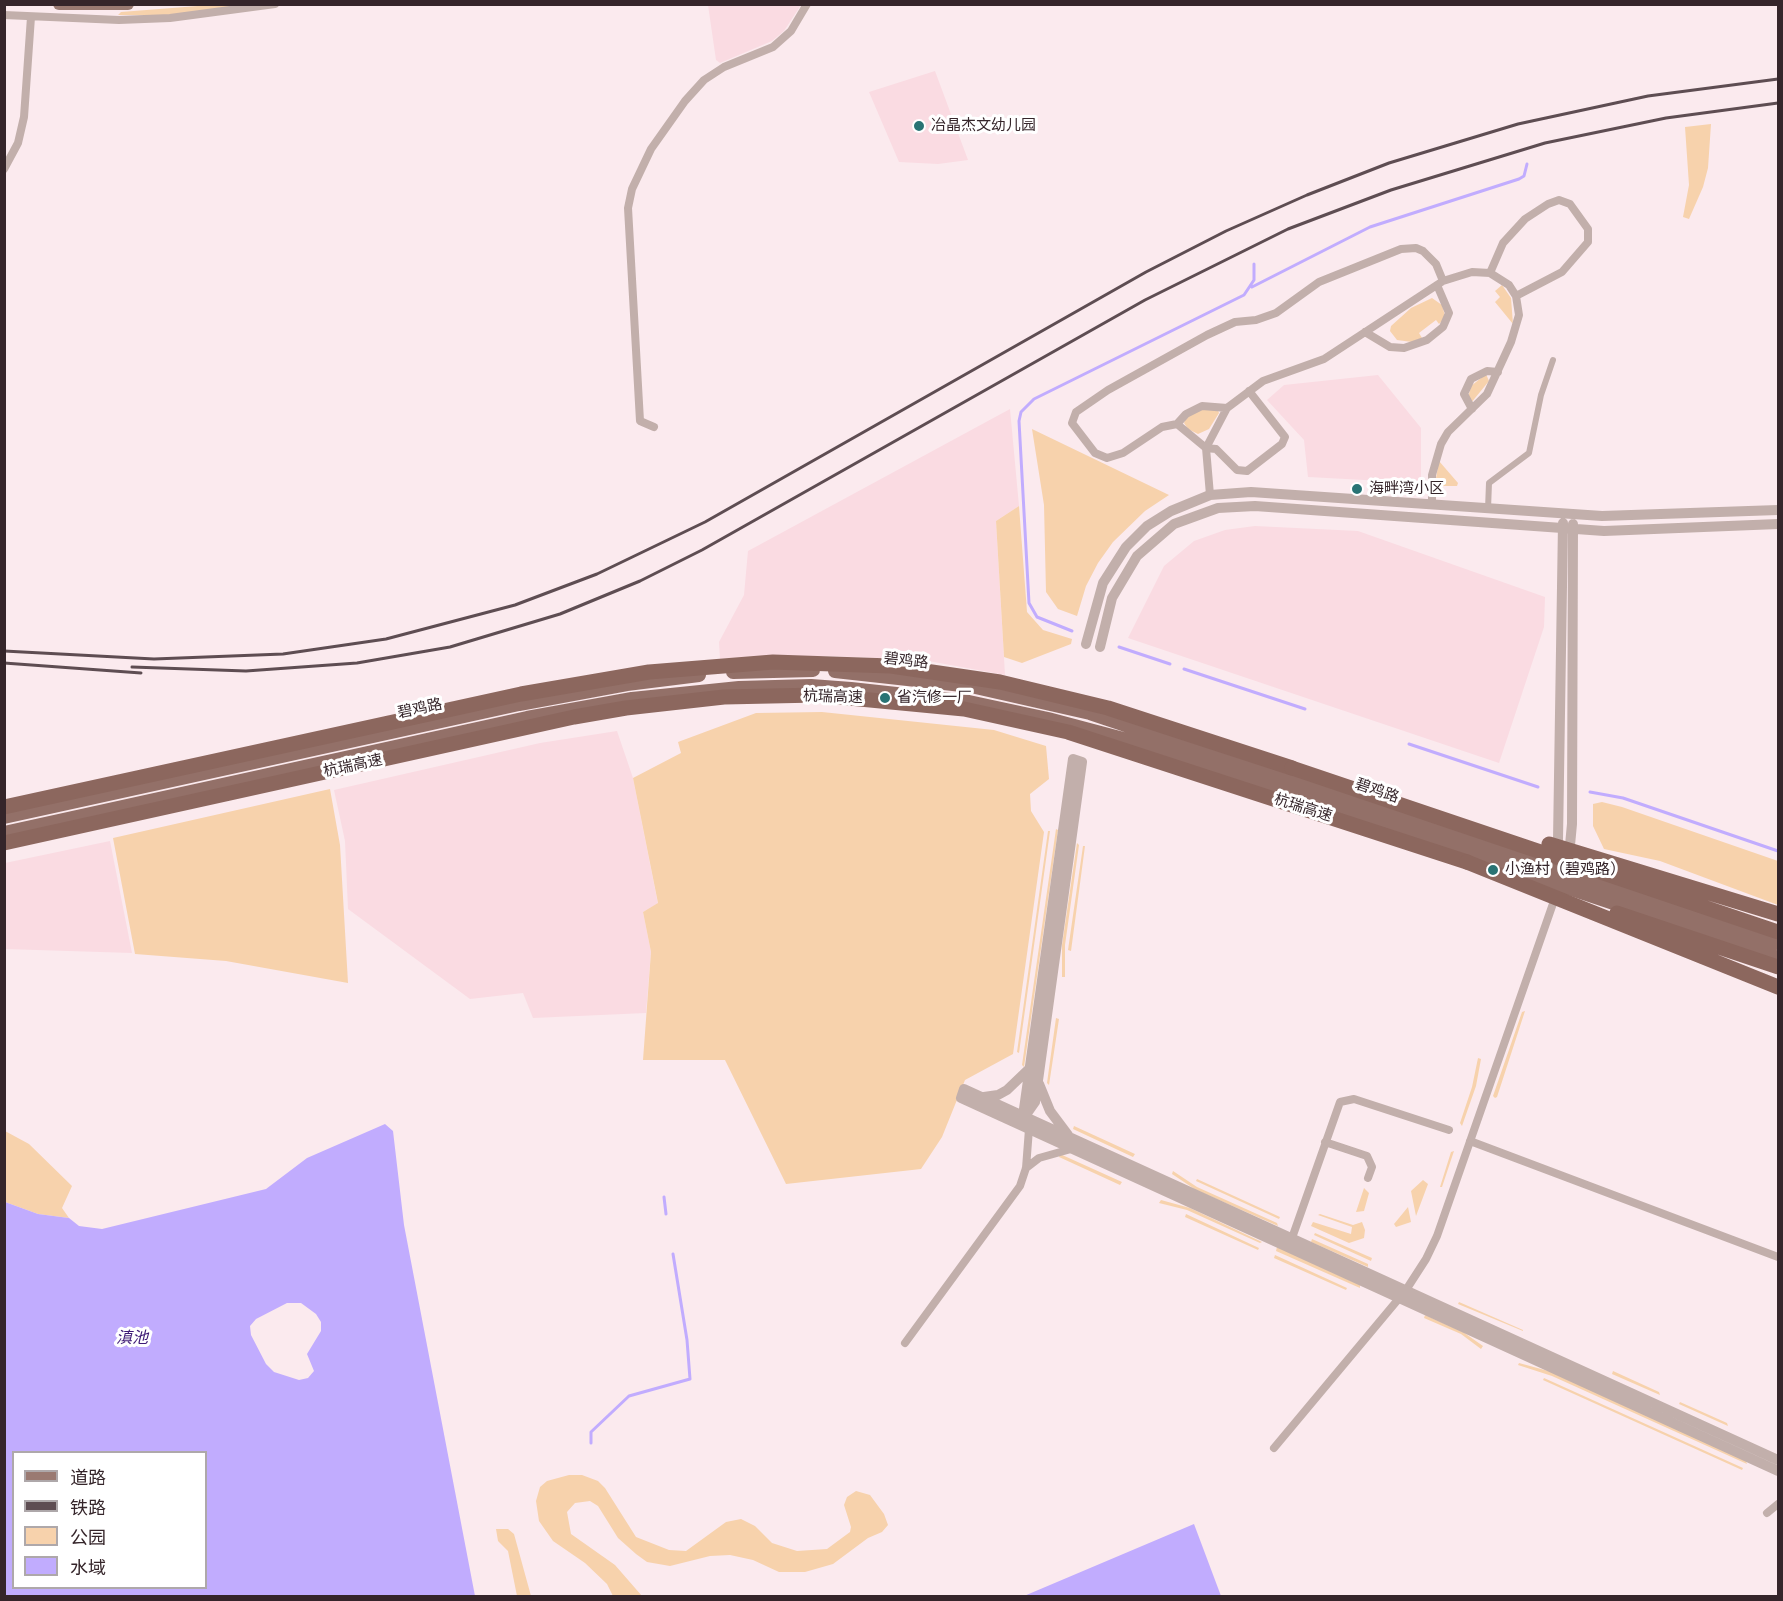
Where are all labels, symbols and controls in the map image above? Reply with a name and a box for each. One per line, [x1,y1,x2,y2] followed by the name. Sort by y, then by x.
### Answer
[931,117,1036,135] place label: 冶晶杰文幼儿园
[912,119,926,133] marker: 冶晶杰文幼儿园
[1369,480,1444,498] place label: 海畔湾小区
[1350,482,1364,496] marker: 海畔湾小区
[883,650,929,672] street label: 碧鸡路
[803,687,863,707] street label: 杭瑞高速
[897,689,972,707] place label: 省汽修一厂
[878,691,892,705] marker: 省汽修一厂
[396,696,444,722] street label: 碧鸡路
[322,751,384,781] street label: 杭瑞高速
[1353,775,1401,807] street label: 碧鸡路
[1272,790,1334,826] street label: 杭瑞高速
[1505,861,1625,879] place label: 小渔村（碧鸡路）
[1486,863,1500,877] marker: 小渔村（碧鸡路）
[116,1329,148,1349] water label: 滇池
[12,1451,207,1589] legend
[70,1467,106,1489] text: 道路
[70,1497,106,1519] text: 铁路
[70,1527,106,1549] text: 公园
[70,1557,106,1579] text: 水域

